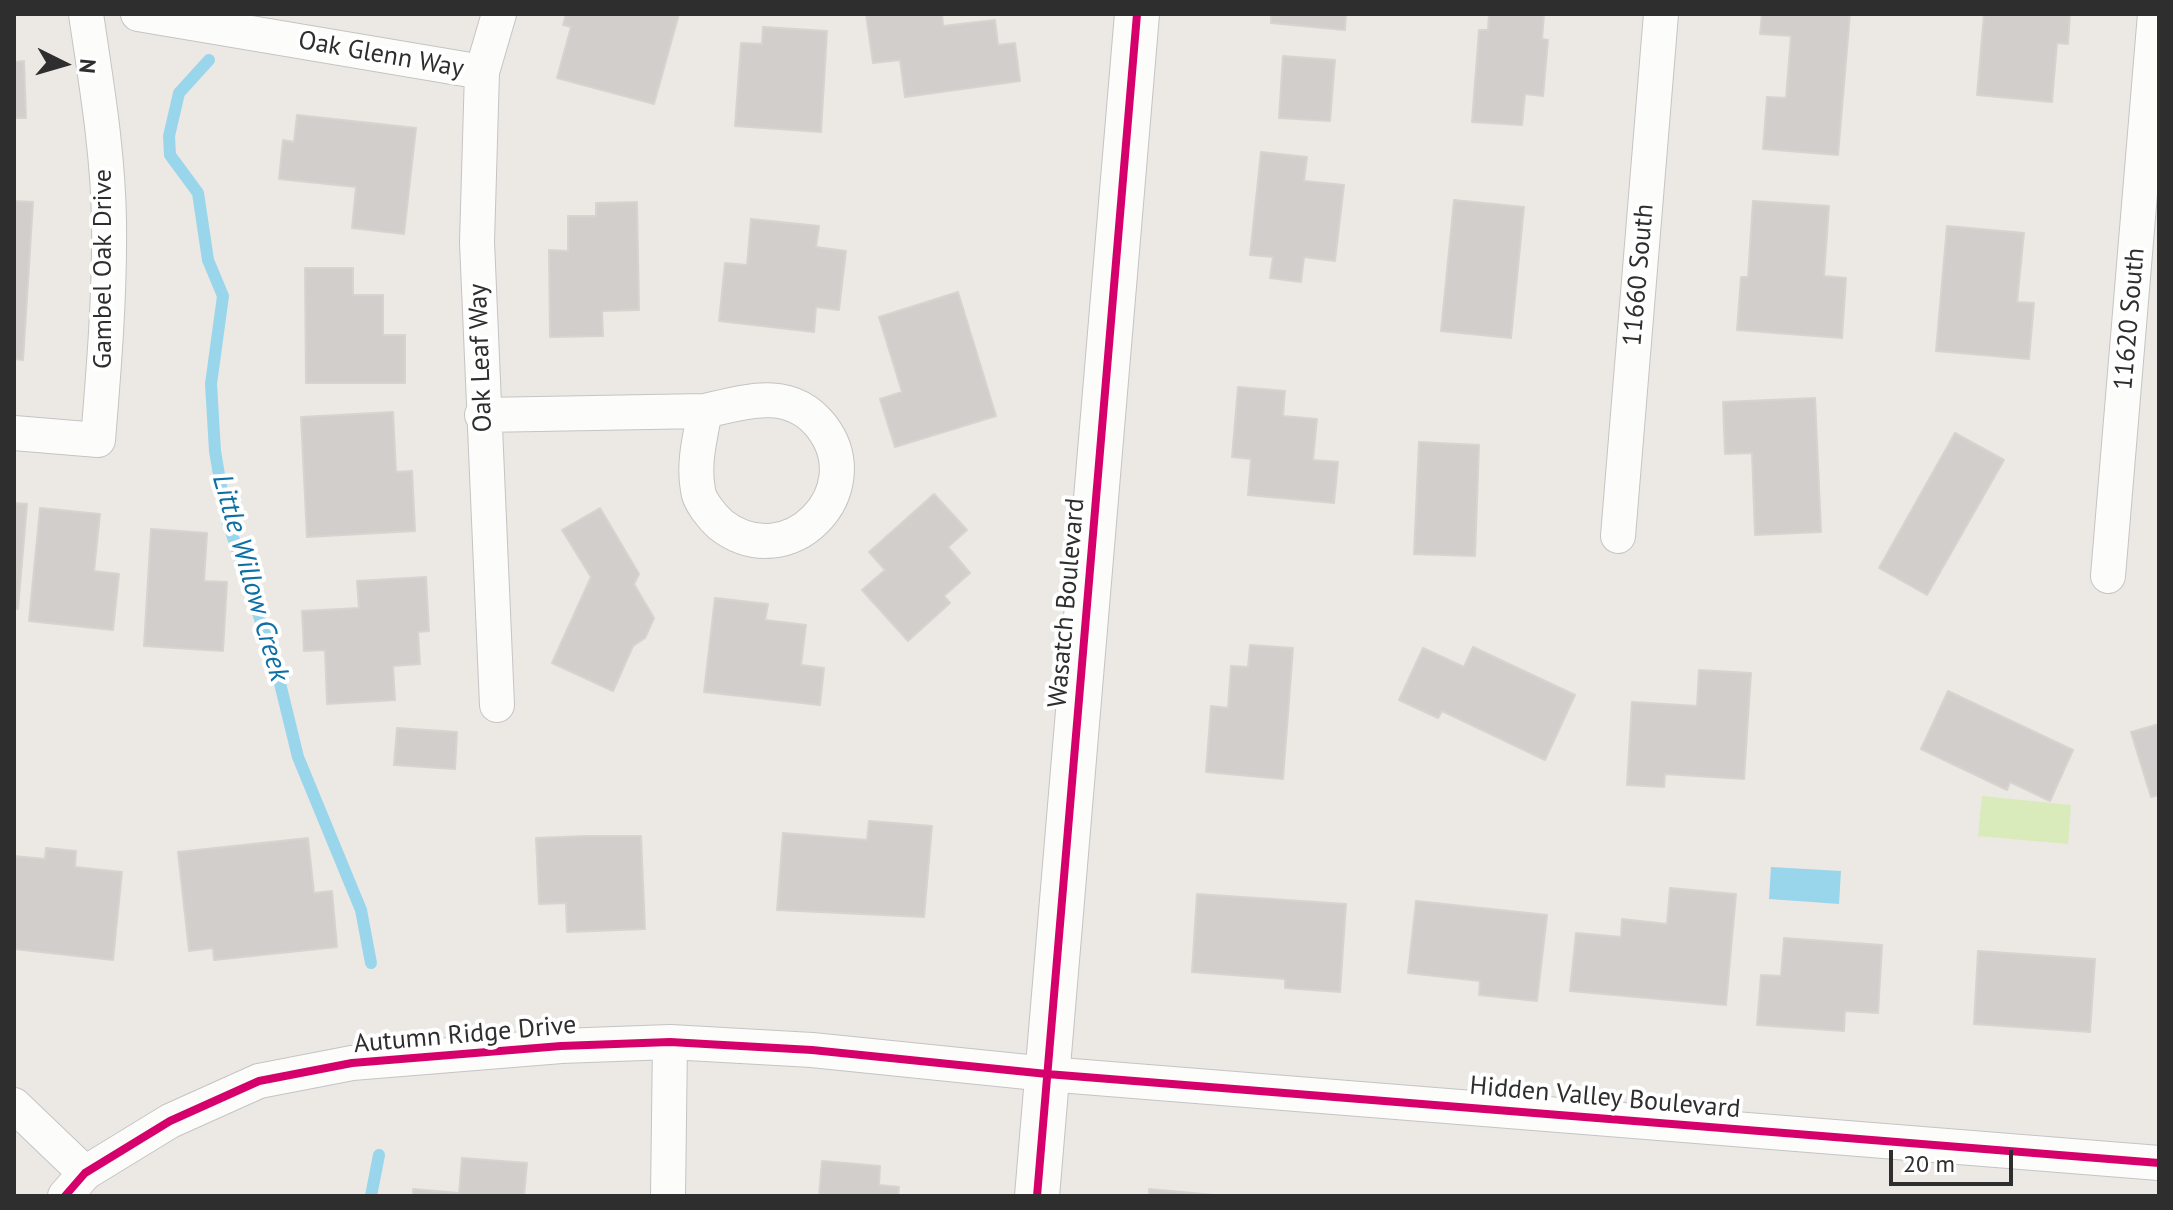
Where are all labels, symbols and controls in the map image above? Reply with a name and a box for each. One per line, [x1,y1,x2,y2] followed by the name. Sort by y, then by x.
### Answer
[24,24,104,104] north arrow
[296,25,466,85] street label: Oak Glenn Way
[73,58,102,75] text: N
[88,169,120,369] street label: Gambel Oak Drive
[1617,203,1661,347] street label: 11660 South
[2108,247,2152,391] street label: 11620 South
[463,283,499,433] street label: Oak Leaf Way
[204,471,296,685] water label: Little Willow Creek
[1042,497,1092,709] street label: Wasatch Boulevard
[352,1010,578,1060] street label: Autumn Ridge Drive
[1468,1071,1742,1125] street label: Hidden Valley Boulevard
[1893,1134,2017,1184] scale bar
[1903,1148,1955,1179] text: 20 m

